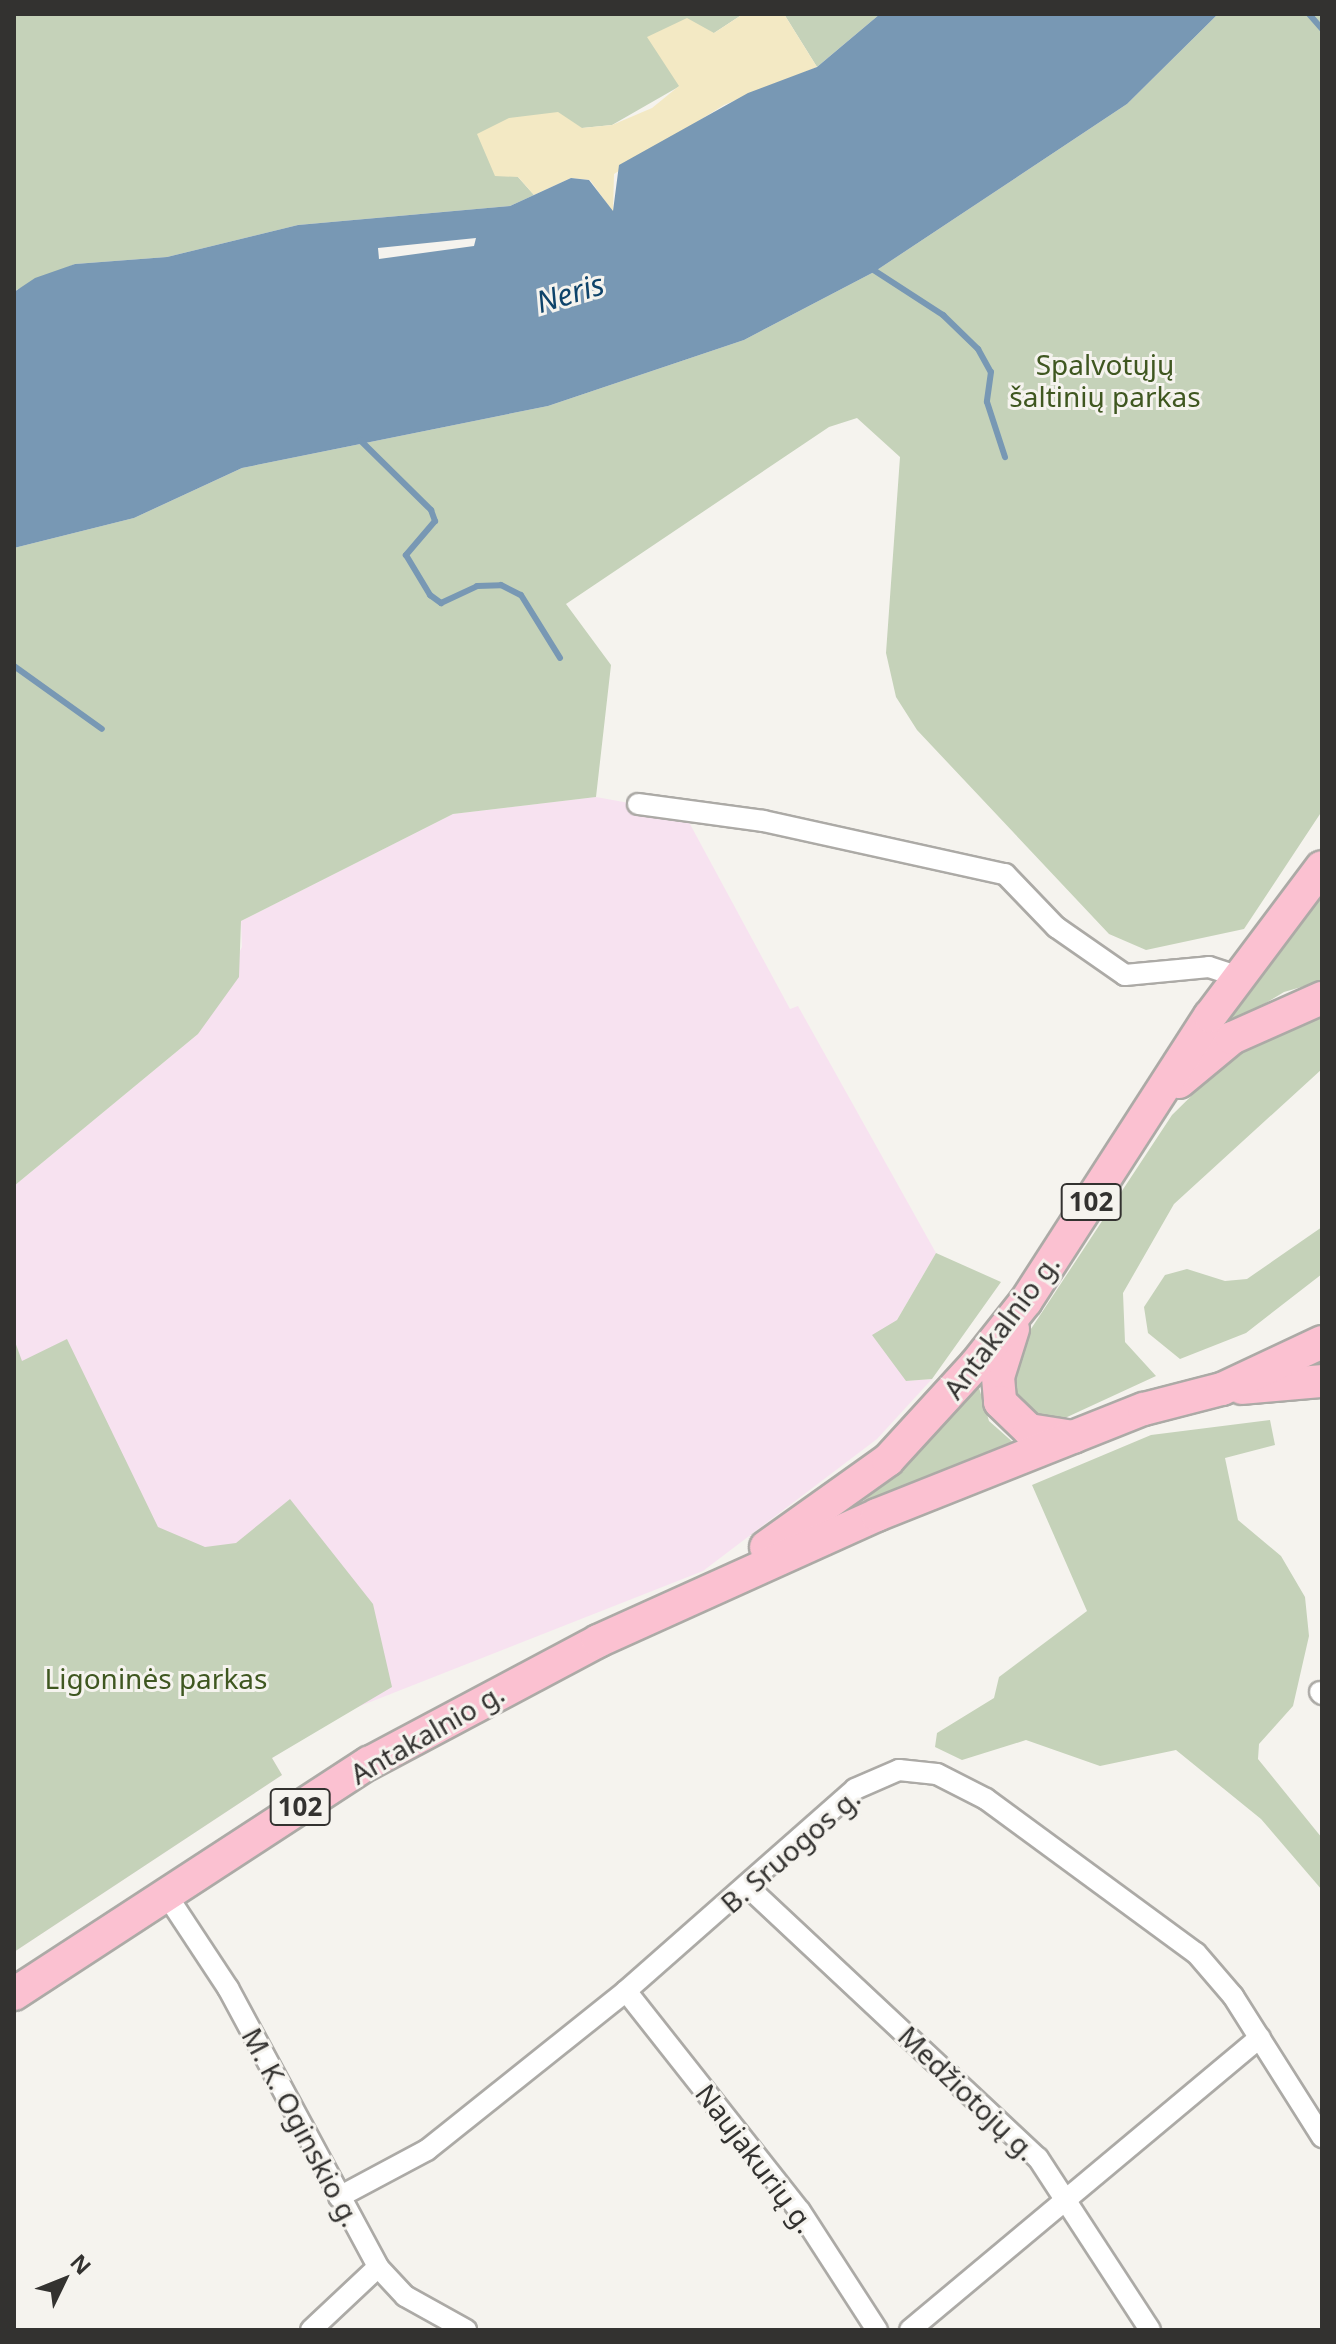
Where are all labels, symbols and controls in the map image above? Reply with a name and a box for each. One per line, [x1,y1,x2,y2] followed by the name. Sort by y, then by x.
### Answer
[532,266,608,320] water label: Neris
[1009,347,1201,413] park label: Spalvotųjų šaltinių parkas
[1059,1180,1123,1224] road number: 102
[936,1247,1066,1405] street label: Antakalnio g.
[45,1661,267,1695] park label: Ligoninės parkas
[344,1675,510,1791] street label: Antakalnio g.
[714,1780,866,1920] street label: B. Sruogos g.
[268,1785,332,1829] road number: 102
[892,2019,1044,2167] street label: Medžiotojų g.
[235,2022,369,2232] street label: M. K. Oginskio g.
[689,2077,823,2239] street label: Naujakurių g.
[24,2240,104,2320] north arrow
[64,2247,99,2280] text: N

